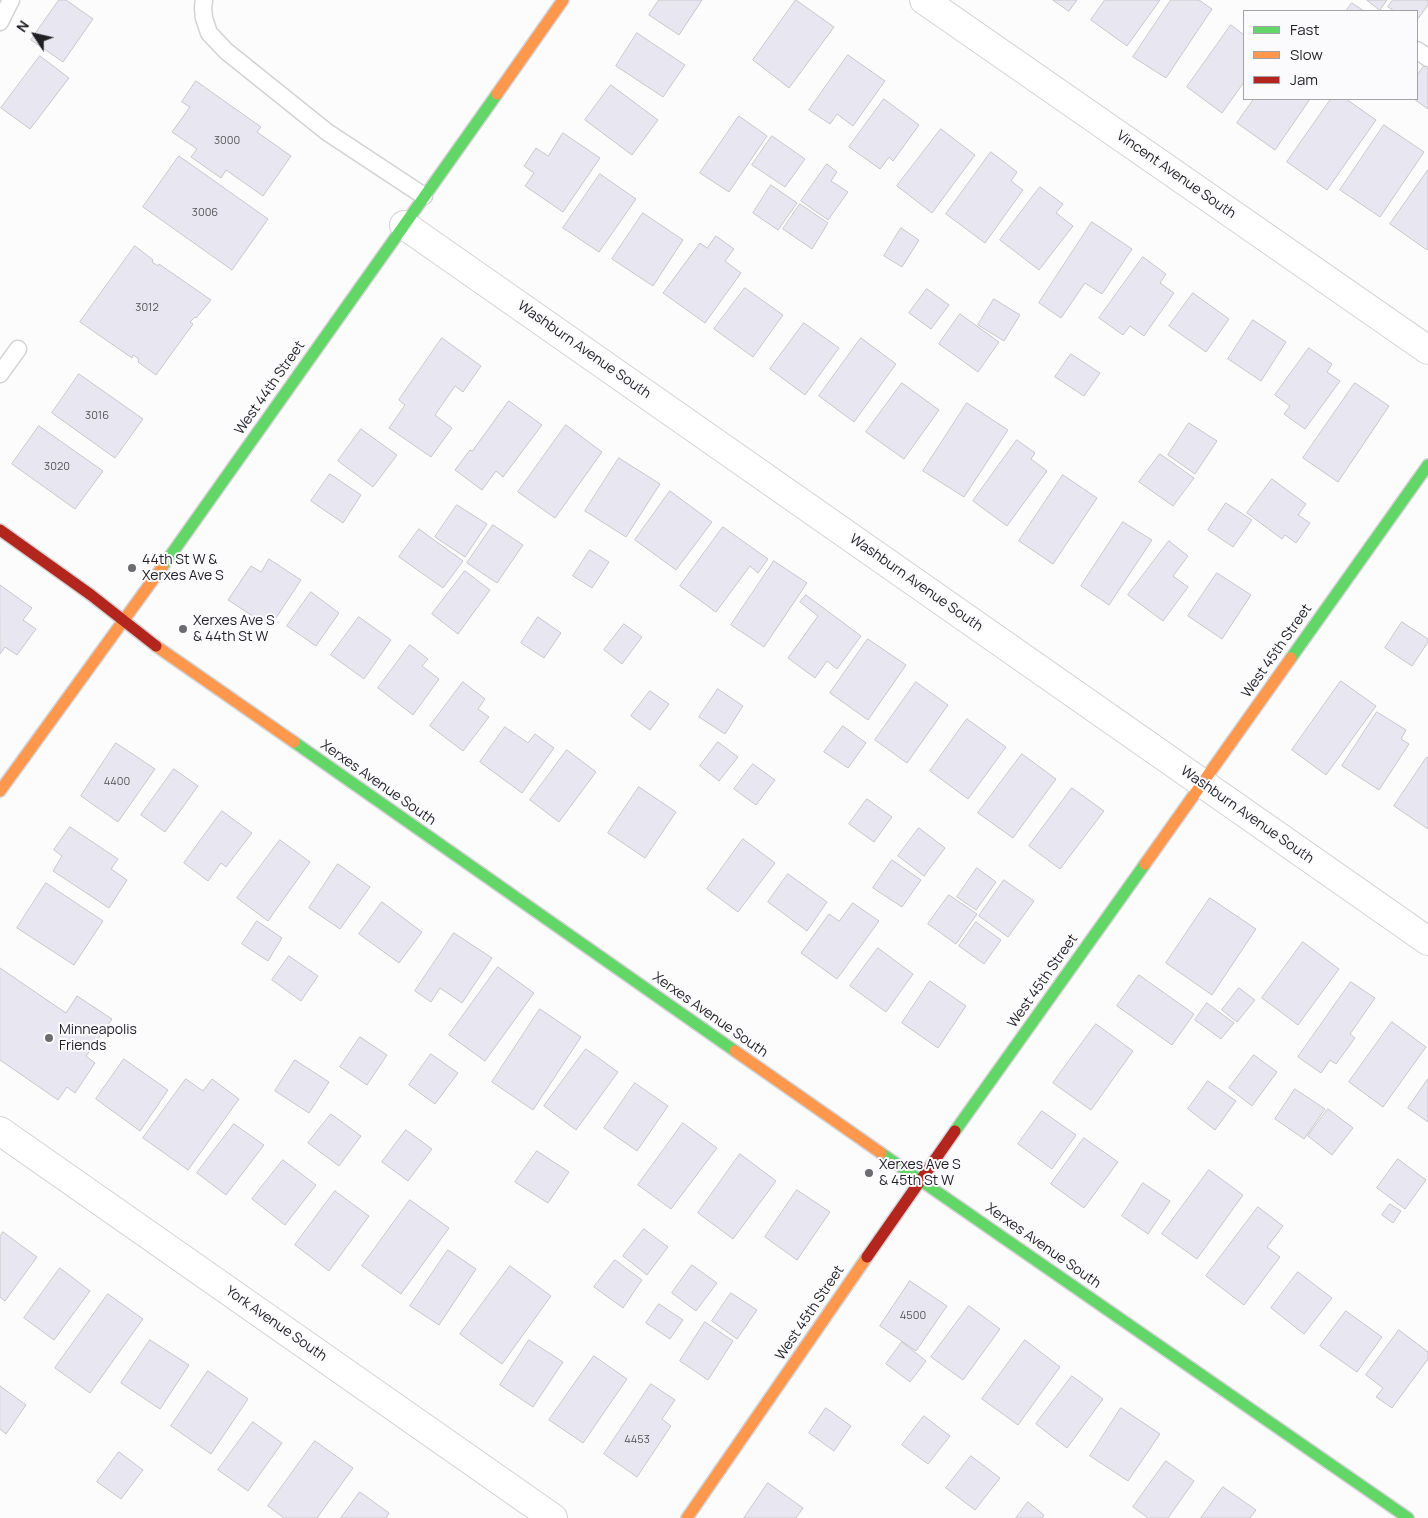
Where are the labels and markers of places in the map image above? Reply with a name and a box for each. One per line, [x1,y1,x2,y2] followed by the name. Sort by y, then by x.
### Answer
[142,552,224,584] place label: 44th St W & Xerxes Ave S
[126,562,138,574] marker: 44th St W & Xerxes Ave S
[193,613,275,646] place label: Xerxes Ave S & 44th St W
[177,623,189,635] marker: Xerxes Ave S & 44th St W
[59,1022,137,1054] place label: Minneapolis Friends
[43,1032,55,1044] marker: Minneapolis Friends
[879,1157,961,1190] place label: Xerxes Ave S & 45th St W
[863,1167,875,1179] marker: Xerxes Ave S & 45th St W

